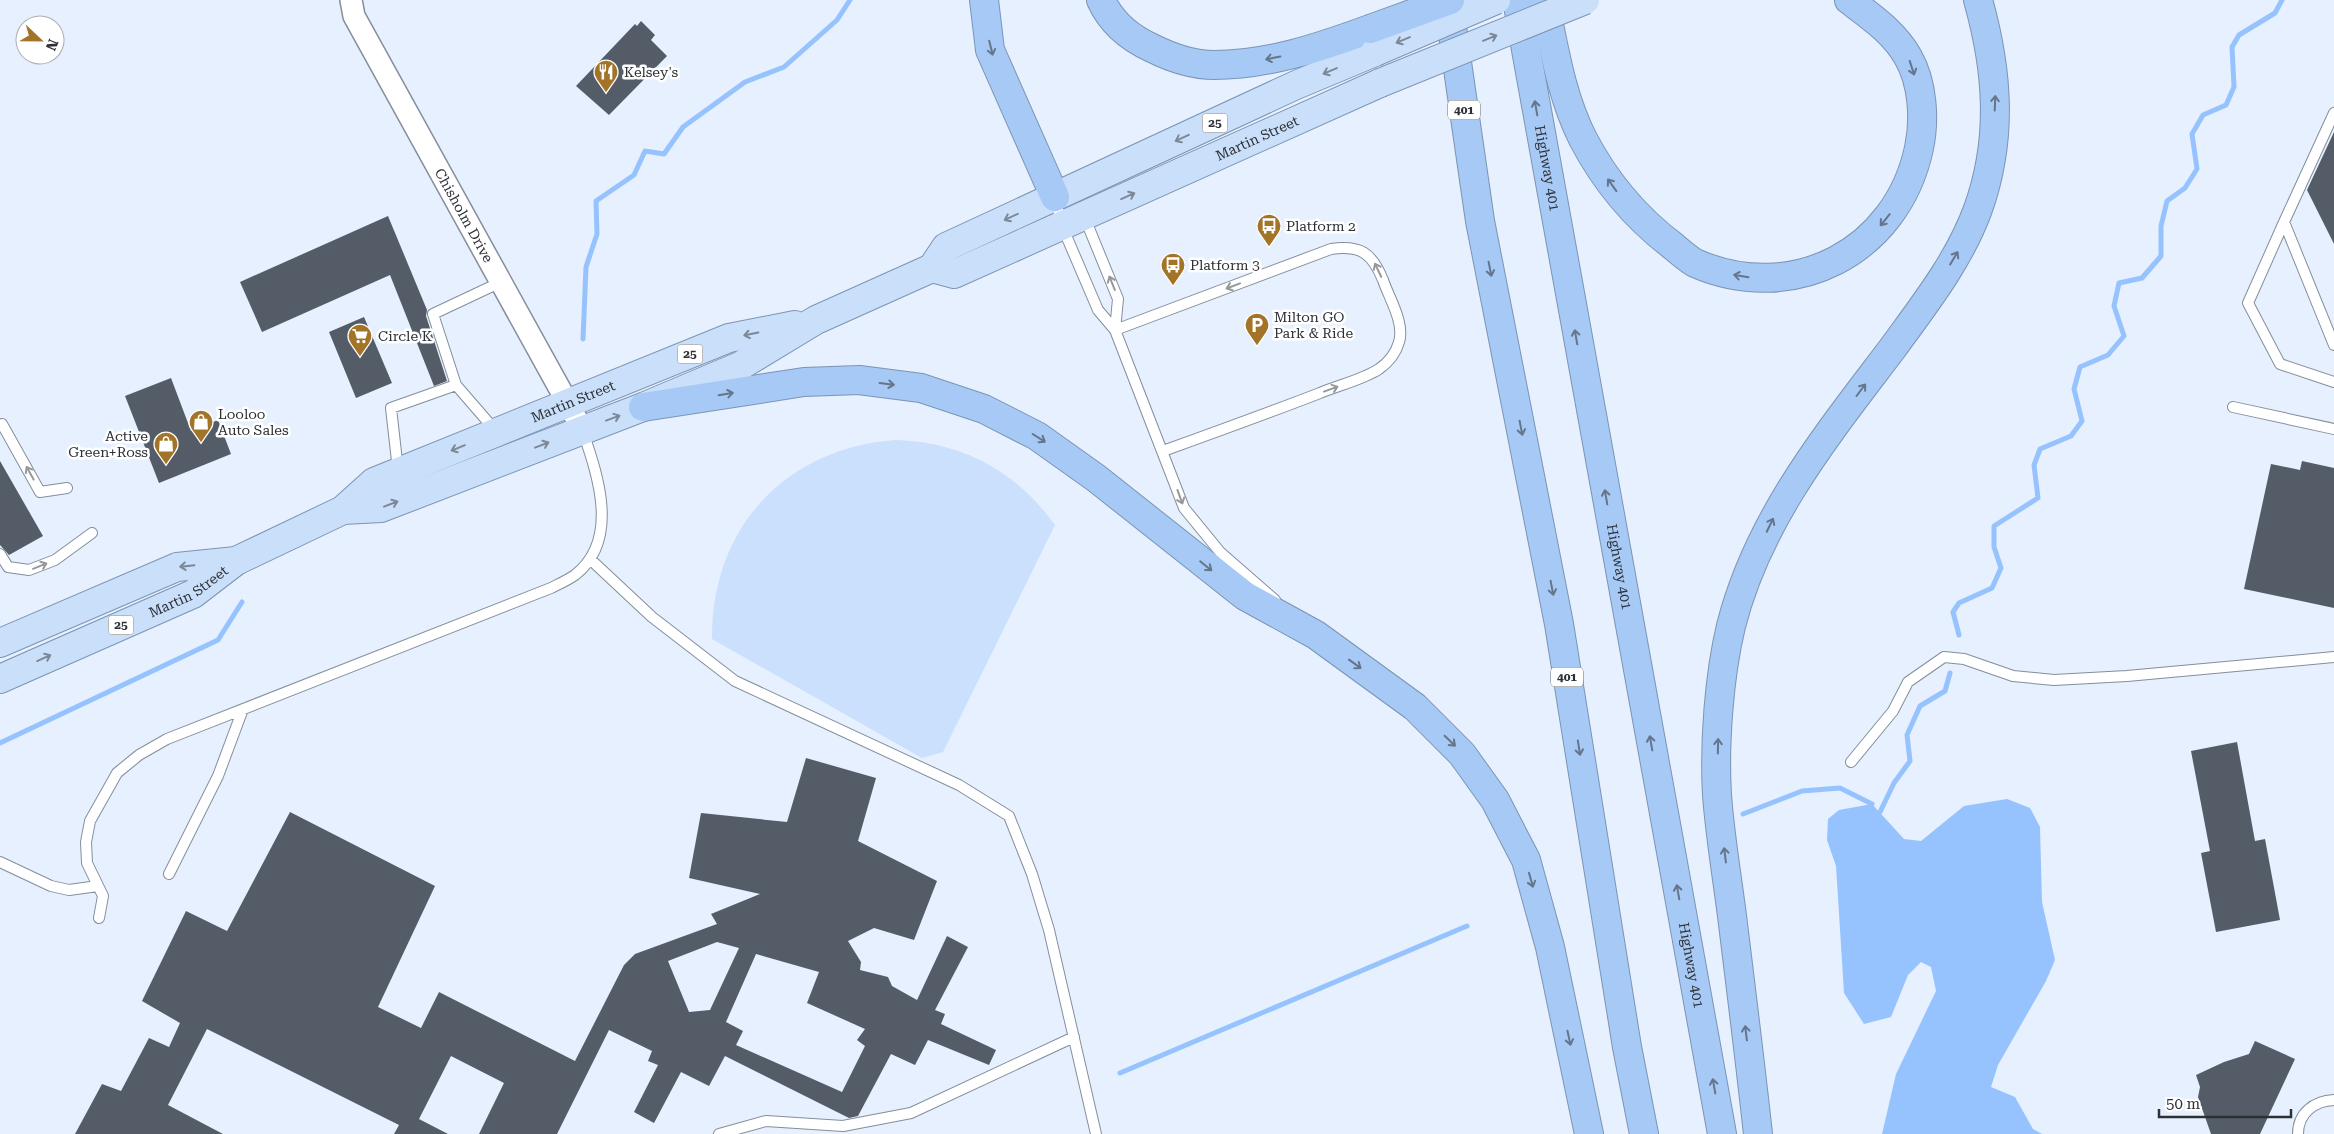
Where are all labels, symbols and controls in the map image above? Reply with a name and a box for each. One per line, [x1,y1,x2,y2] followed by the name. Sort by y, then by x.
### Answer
[15,15,65,65] north arrow
[1483,33,1498,42] one-way arrow
[1396,35,1411,45] one-way arrow
[43,37,61,53] text: N
[987,40,996,56] one-way arrow
[1266,54,1282,64] one-way arrow
[593,59,619,93] restaurant icon: Kelsey's
[1908,59,1917,75] one-way arrow
[624,64,678,80] place label: Kelsey's
[1323,66,1338,76] one-way arrow
[1991,95,2000,111] one-way arrow
[1448,100,1480,120] road number: 401
[1530,101,1540,117] one-way arrow
[1213,113,1301,164] street label: Martin Street
[1202,114,1228,132] road number: 25
[1532,124,1563,213] street label: Highway 401
[1175,134,1190,143] one-way arrow
[432,165,497,266] street label: Chisholm Drive
[1607,179,1618,192] one-way arrow
[1120,191,1135,200] one-way arrow
[1004,213,1019,222] one-way arrow
[1256,213,1282,247] bus stop icon: Platform 2
[1880,213,1891,226] one-way arrow
[1286,218,1356,234] place label: Platform 2
[1950,251,1960,265] one-way arrow
[1160,252,1186,286] bus stop icon: Platform 3
[1190,257,1260,273] place label: Platform 3
[1485,260,1495,276] one-way arrow
[1373,263,1382,278] one-way arrow
[1734,270,1750,280] one-way arrow
[1106,276,1116,291] one-way arrow
[1226,282,1241,291] one-way arrow
[1274,309,1353,341] place label: Milton GO Park & Ride
[1244,312,1270,346] parking icon: Milton GO Park & Ride
[347,323,373,357] supermarket icon: Circle K
[378,328,432,344] place label: Circle K
[743,329,759,339] one-way arrow
[1571,329,1581,345] one-way arrow
[678,344,702,364] road number: 25
[529,377,617,426] street label: Martin Street
[879,379,895,389] one-way arrow
[1323,384,1338,393] one-way arrow
[1855,384,1866,397] one-way arrow
[717,389,733,399] one-way arrow
[218,406,289,438] place label: Looloo Auto Sales
[188,409,214,443] shop icon: Looloo Auto Sales
[605,413,620,422] one-way arrow
[1516,420,1526,436] one-way arrow
[68,428,148,460] place label: Active Green+Ross
[153,431,179,465] shop icon: Active Green+Ross
[1031,433,1045,443] one-way arrow
[534,440,549,449] one-way arrow
[451,444,466,454] one-way arrow
[25,466,34,481] one-way arrow
[1176,489,1185,504] one-way arrow
[1600,489,1610,505] one-way arrow
[383,499,398,508] one-way arrow
[1766,518,1775,533] one-way arrow
[1604,523,1635,611] street label: Highway 401
[32,560,47,570] one-way arrow
[180,561,196,571] one-way arrow
[1199,561,1212,572] one-way arrow
[146,562,231,620] street label: Martin Street
[1547,579,1557,595] one-way arrow
[108,616,134,634] road number: 25
[36,653,51,663] one-way arrow
[1348,658,1361,669] one-way arrow
[1551,668,1583,686] road number: 401
[1444,735,1456,748] one-way arrow
[1645,735,1655,751] one-way arrow
[1713,738,1723,754] one-way arrow
[1574,739,1584,755] one-way arrow
[1720,847,1730,863] one-way arrow
[1527,872,1537,888] one-way arrow
[1673,884,1682,900] one-way arrow
[1676,921,1707,1010] street label: Highway 401
[1741,1026,1751,1042] one-way arrow
[1565,1030,1574,1046] one-way arrow
[1708,1078,1718,1094] one-way arrow
[2159,1086,2292,1118] scale bar
[2166,1095,2201,1113] text: 50 m

